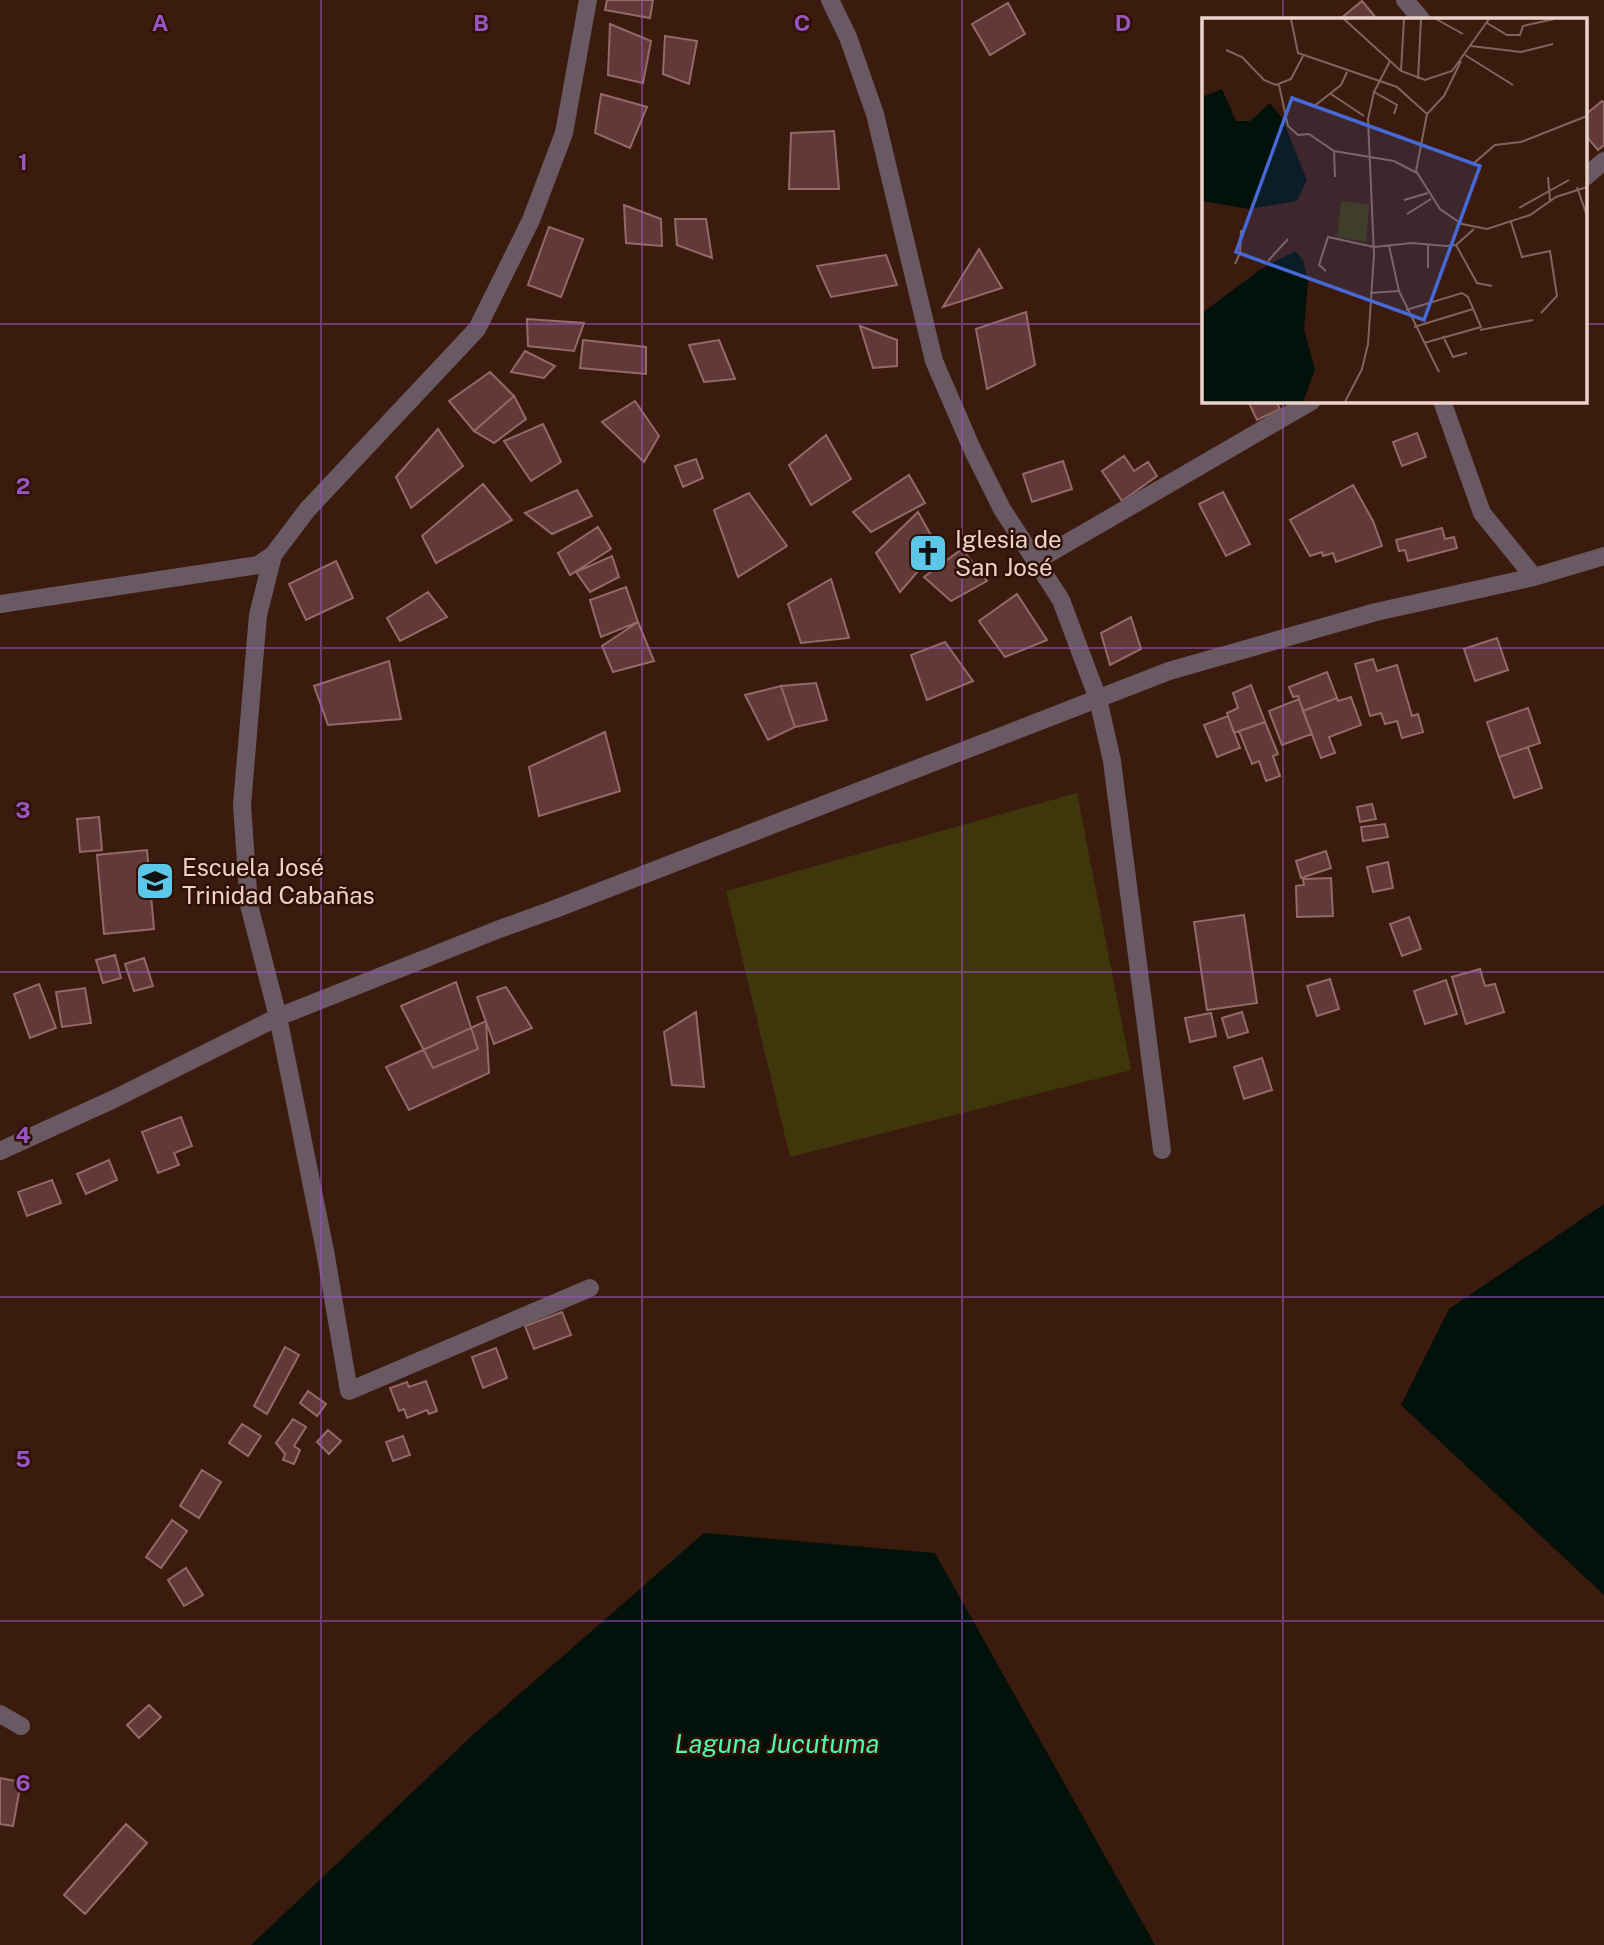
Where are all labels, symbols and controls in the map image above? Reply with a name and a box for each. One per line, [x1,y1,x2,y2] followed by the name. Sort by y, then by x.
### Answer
[152,9,169,36] text: A
[473,9,489,36] text: B
[794,9,810,36] text: C
[1115,9,1131,36] text: D
[1202,18,1586,402] inset map
[18,148,28,175] text: 1
[16,472,30,499] text: 2
[955,525,1062,581] place label: Iglesia de San José
[907,532,949,574] church icon: Iglesia de San José
[15,796,31,823] text: 3
[182,853,375,909] place label: Escuela José Trinidad Cabañas
[134,860,176,902] school or university icon: Escuela José Trinidad Cabañas
[15,1121,31,1148] text: 4
[15,1445,31,1472] text: 5
[675,1728,879,1759] water label: Laguna Jucutuma
[15,1769,31,1796] text: 6

